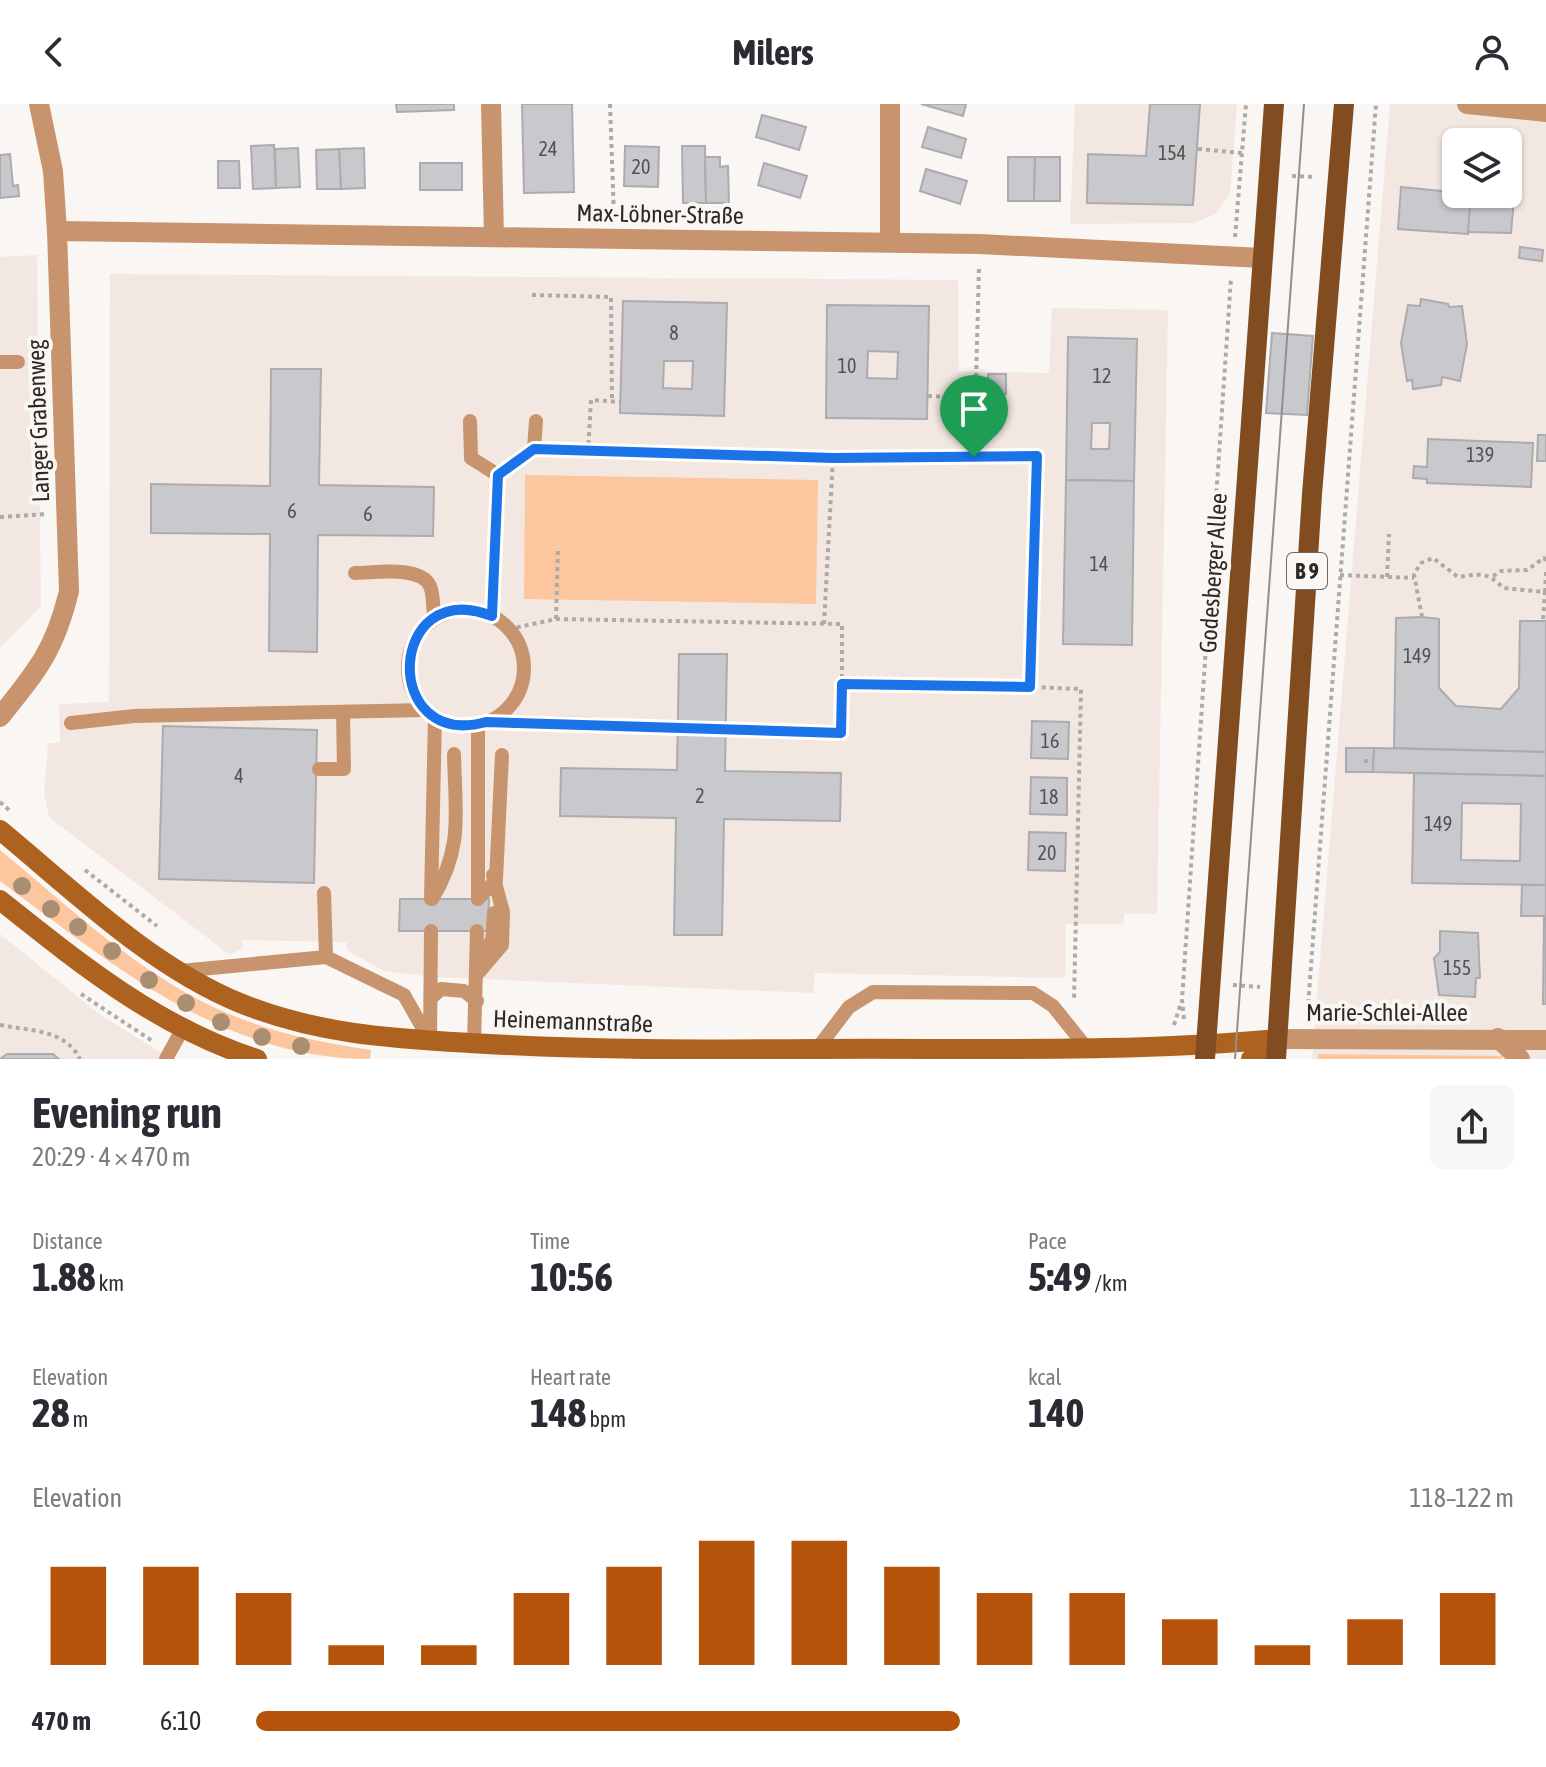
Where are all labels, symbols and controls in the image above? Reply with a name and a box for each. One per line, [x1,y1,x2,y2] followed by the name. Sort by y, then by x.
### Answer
[32,30,76,74] icon: back
[1470,30,1514,74] icon: person
[732,31,814,73] text: Milers
[1442,128,1522,208] map controls
[1442,128,1522,208] button: layers
[539,137,557,160] house number: 24
[1158,141,1186,164] house number: 154
[632,155,650,178] house number: 20
[576,199,744,229] street label: Max-Löbner-Straße
[669,321,679,344] house number: 8
[22,338,54,503] street label: Langer Grabenweg
[838,354,856,377] house number: 10
[1093,364,1111,387] house number: 12
[940,375,1008,457] pin
[952,387,996,431] icon: arrive
[1466,443,1494,466] house number: 139
[1194,492,1232,654] street label: Godesberger Allee
[287,499,297,522] house number: 6
[363,502,373,525] house number: 6
[1090,552,1108,575] house number: 14
[1287,553,1327,589] road number: B 9
[1403,644,1431,667] house number: 149
[1041,729,1059,752] house number: 16
[234,764,244,787] house number: 4
[695,784,705,807] house number: 2
[1040,785,1058,808] house number: 18
[1424,812,1452,835] house number: 149
[1038,841,1056,864] house number: 20
[1443,956,1471,979] house number: 155
[1306,999,1468,1026] street label: Marie-Schlei-Allee
[493,1005,653,1037] street label: Heinemannstraße
[1430,1085,1514,1169] button: share
[32,1087,222,1137] text: Evening run
[32,1142,191,1172] text: 20:29 · 4 × 470 m
[32,1228,103,1254] text: Distance
[530,1228,570,1254] text: Time
[1028,1228,1067,1254] text: Pace
[32,1254,96,1299] text: 1.88
[530,1254,613,1299] text: 10:56
[1028,1254,1092,1299] text: 5:49
[96,1270,124,1296] text: km
[1092,1270,1128,1296] text: /km
[32,1364,108,1390] text: Elevation
[530,1364,611,1390] text: Heart rate
[1028,1364,1061,1390] text: kcal
[32,1390,70,1435] text: 28
[530,1390,586,1435] text: 148
[1028,1390,1084,1435] text: 140
[70,1406,88,1432] text: m
[586,1406,626,1432] text: bpm
[32,1483,122,1513] text: Elevation
[1409,1483,1514,1513] text: 118–122 m
[32,1706,91,1736] text: 470 m
[160,1706,201,1736] text: 6:10

